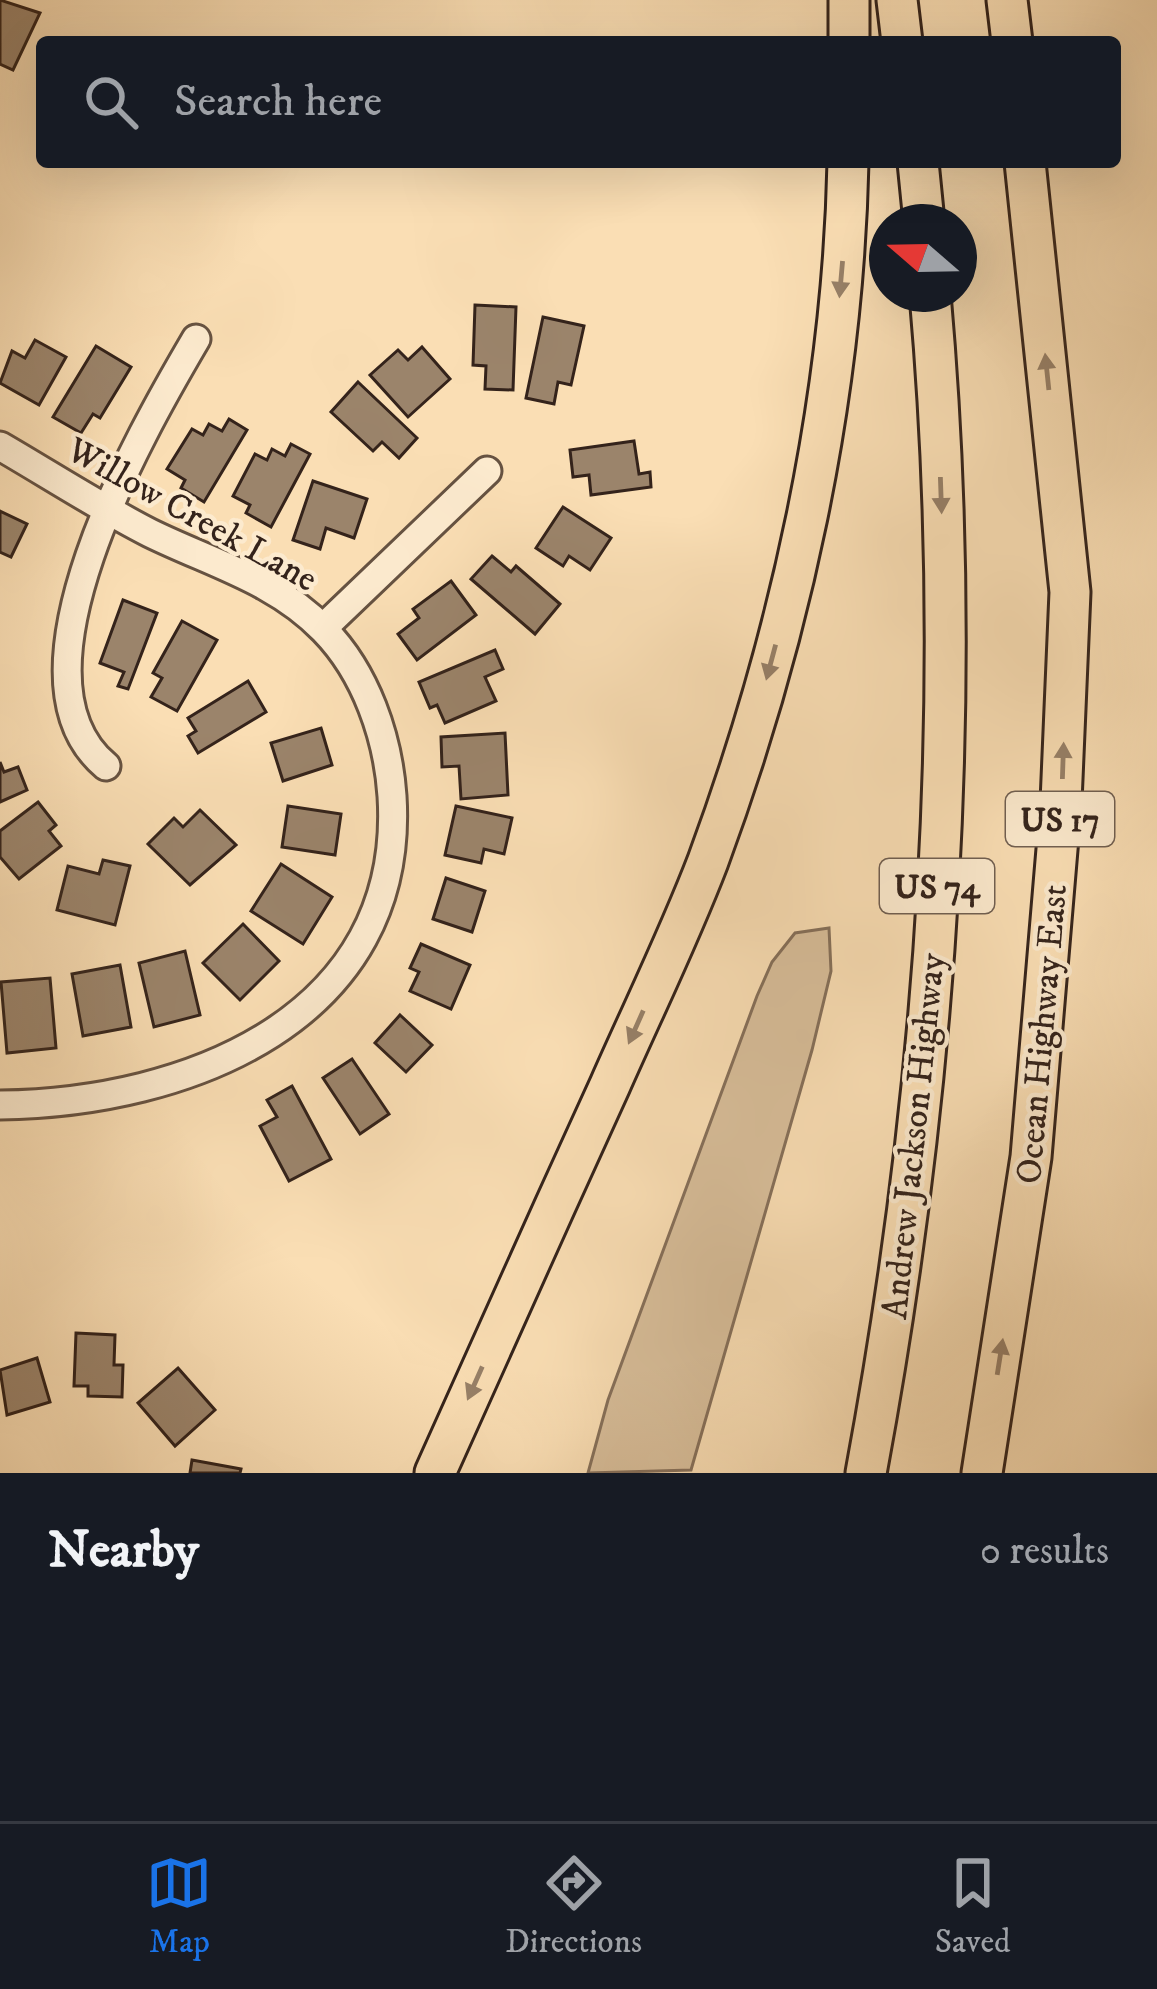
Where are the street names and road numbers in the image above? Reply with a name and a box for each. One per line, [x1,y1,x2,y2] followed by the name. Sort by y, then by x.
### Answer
[58,427,325,603] street label: Willow Creek Lane
[1006,792,1114,846] road number: US 17
[880,859,994,913] road number: US 74
[1007,883,1078,1186] street label: Ocean Highway East
[873,950,956,1321] street label: Andrew Jackson Highway

